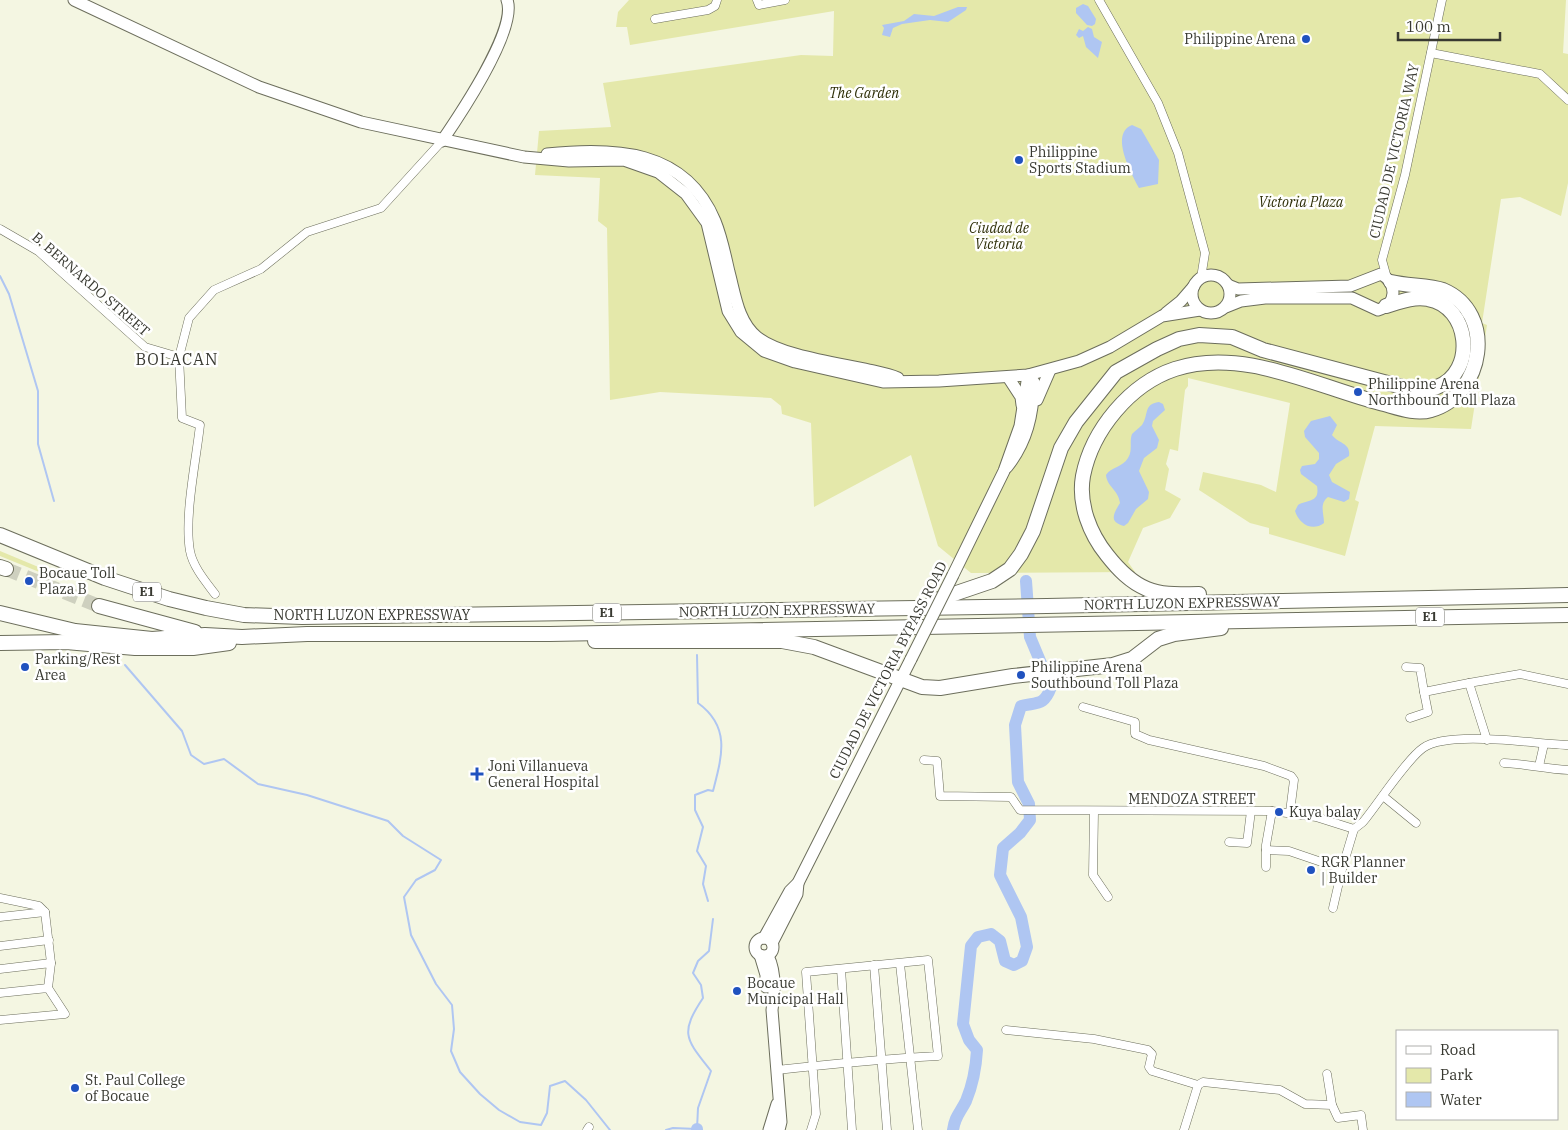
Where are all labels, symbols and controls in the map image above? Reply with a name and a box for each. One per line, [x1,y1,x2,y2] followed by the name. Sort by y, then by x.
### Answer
[1398,10,1500,42] scale bar
[1406,17,1451,36] text: 100 m
[1184,30,1296,48] place label: Philippine Arena
[1300,33,1312,45] marker: Philippine Arena
[1365,62,1423,240] street label: CIUDAD DE VICTORIA WAY
[829,84,899,102] park label: The Garden
[1029,143,1131,177] place label: Philippine Sports Stadium
[1013,154,1025,166] marker: Philippine Sports Stadium
[1259,193,1344,211] park label: Victoria Plaza
[969,219,1030,253] park label: Ciudad de Victoria
[28,228,154,340] street label: B. BERNARDO STREET
[136,349,218,369] district label: BOLACAN
[1368,375,1516,409] place label: Philippine Arena Northbound Toll Plaza
[1352,386,1364,398] marker: Philippine Arena Northbound Toll Plaza
[825,558,951,782] street label: CIUDAD DE VICTORIA BYPASS ROAD
[39,564,115,598] place label: Bocaue Toll Plaza B
[23,575,35,587] marker: Bocaue Toll Plaza B
[133,582,161,602] road number: E1
[1083,592,1281,614] street label: NORTH LUZON EXPRESSWAY
[678,599,876,621] street label: NORTH LUZON EXPRESSWAY
[593,604,621,622] road number: E1
[274,606,471,624] street label: NORTH LUZON EXPRESSWAY
[1416,608,1444,626] road number: E1
[35,650,121,684] place label: Parking/Rest Area
[1031,658,1179,692] place label: Philippine Arena Southbound Toll Plaza
[19,661,31,673] marker: Parking/Rest Area
[1015,669,1027,681] marker: Philippine Arena Southbound Toll Plaza
[488,757,599,791] place label: Joni Villanueva General Hospital
[470,767,484,781] marker: Joni Villanueva General Hospital
[1128,790,1256,808] street label: MENDOZA STREET
[1289,803,1361,821] place label: Kuya balay
[1273,806,1285,818] marker: Kuya balay
[1321,853,1406,887] place label: RGR Planner | Builder
[1305,864,1317,876] marker: RGR Planner | Builder
[747,974,844,1008] place label: Bocaue Municipal Hall
[731,985,743,997] marker: Bocaue Municipal Hall
[1396,1030,1558,1120] legend
[1440,1040,1476,1059] text: Road
[1440,1065,1473,1084] text: Park
[85,1071,185,1105] place label: St. Paul College of Bocaue
[69,1082,81,1094] marker: St. Paul College of Bocaue
[1440,1090,1482,1109] text: Water

